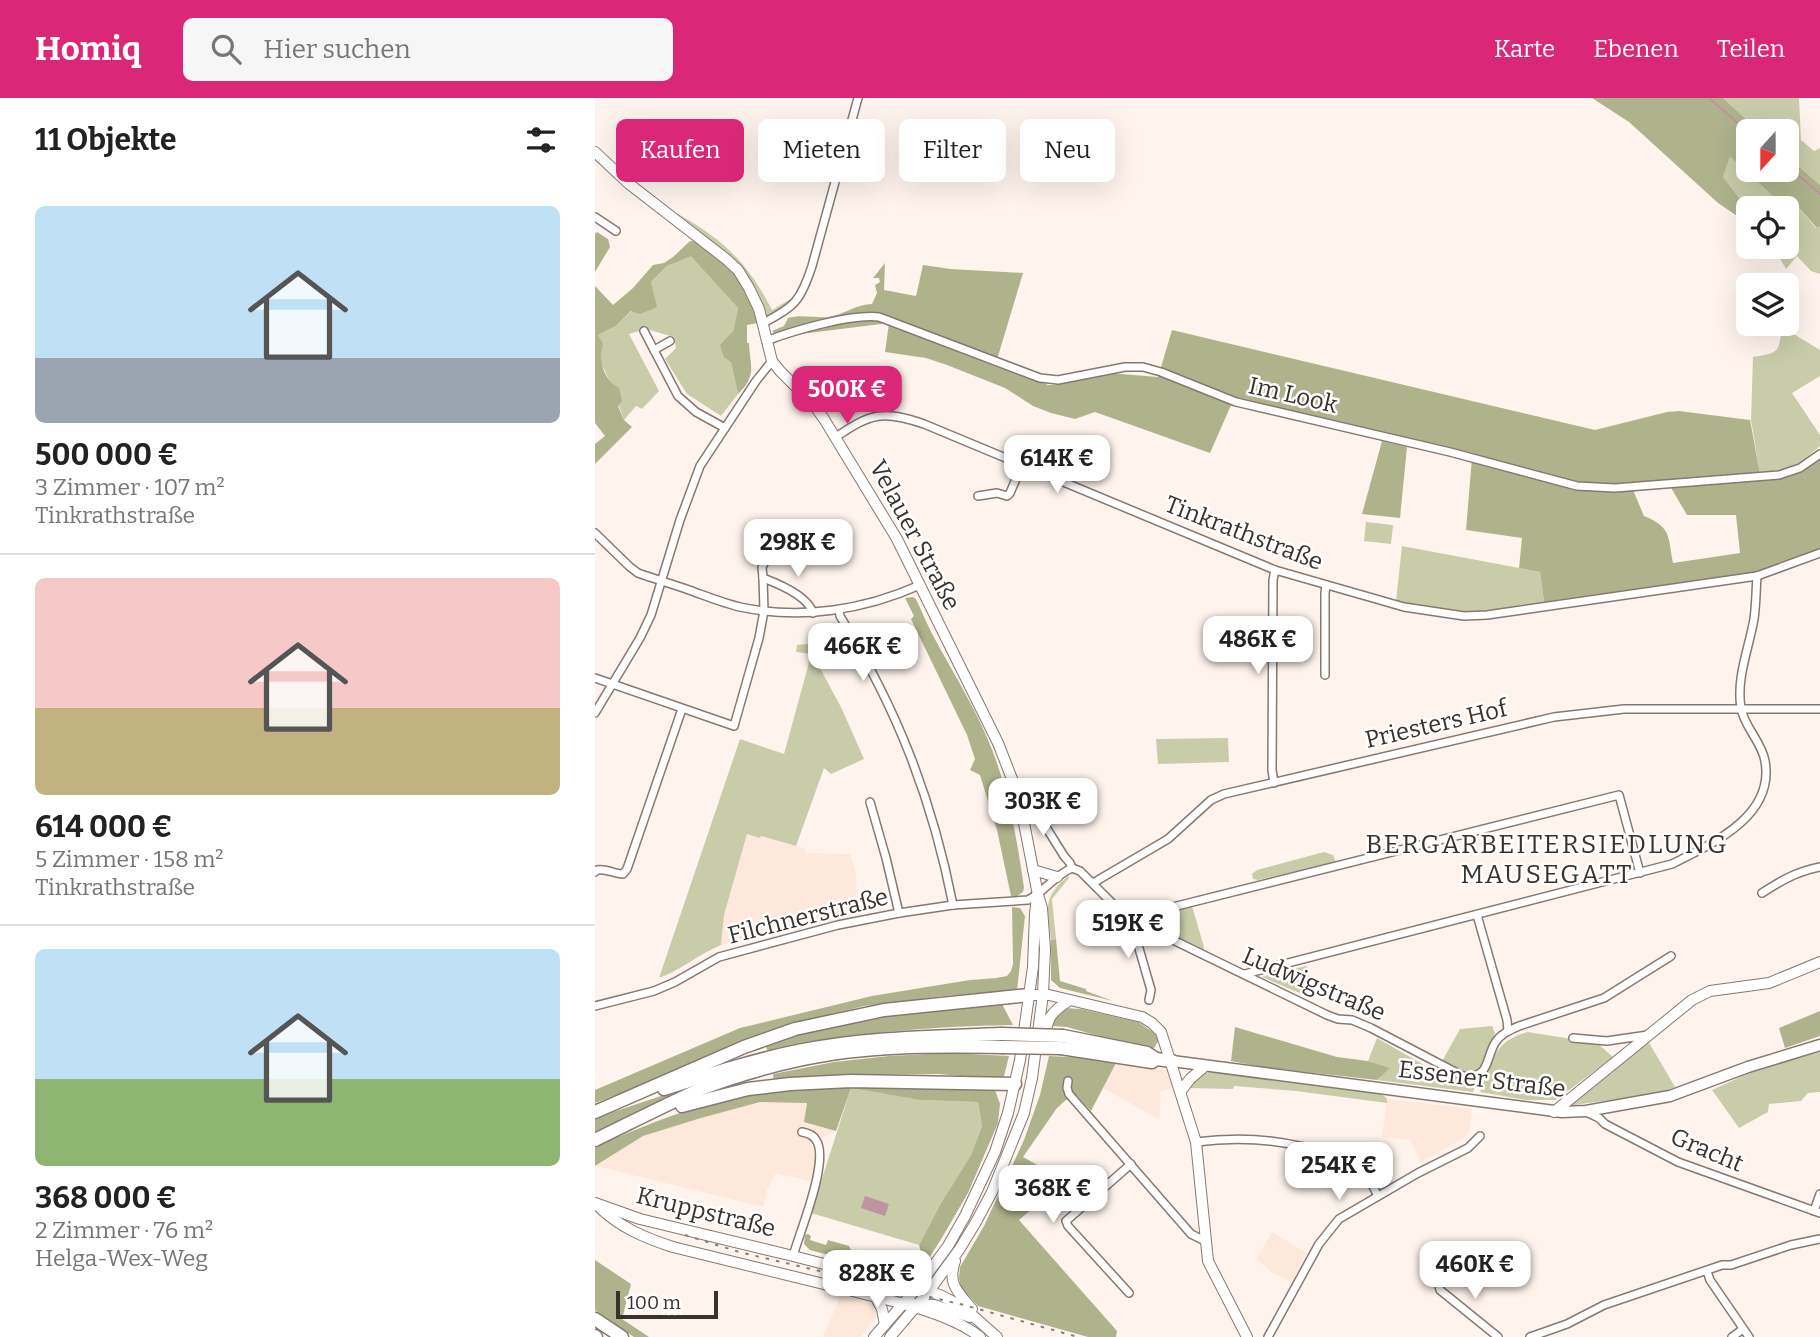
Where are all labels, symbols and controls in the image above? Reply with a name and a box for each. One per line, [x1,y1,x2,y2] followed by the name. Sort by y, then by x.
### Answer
[183,18,673,81] search box
[35,29,141,69] text: Homiq
[207,30,245,68] icon: search
[263,34,411,65] text: Hier suchen
[1494,35,1555,63] text: Karte
[1593,35,1679,63] text: Ebenen
[1717,35,1785,63] text: Teilen
[616,119,744,182] chip: Kaufen
[758,119,885,182] chip: Mieten
[899,119,1006,182] chip: Filter
[1020,119,1115,182] chip: Neu
[1736,119,1799,182] north arrow
[1736,119,1799,336] map controls
[522,121,560,159] icon: filters
[35,122,176,158] text: 11 Objekte
[1736,196,1799,259] button: locate
[235,252,361,378] icon: home
[1736,273,1799,336] button: layers
[790,366,904,426] pin: 500K €
[1246,371,1341,419] street label: Im Look
[808,375,886,403] text: 500K €
[1000,436,1114,495] pin: 614K €
[35,437,178,473] text: 500 000 €
[1020,444,1094,472] text: 614K €
[864,455,966,615] street label: Velauer Straße
[35,473,225,501] text: 3 Zimmer · 107 m²
[1161,490,1327,576] street label: Tinkrathstraße
[35,501,195,529] text: Tinkrathstraße
[741,519,855,579] pin: 298K €
[760,528,836,556] text: 298K €
[1201,616,1315,676] pin: 486K €
[235,624,361,750] icon: home
[806,624,920,683] pin: 466K €
[1219,625,1297,653] text: 486K €
[824,632,902,660] text: 466K €
[1362,694,1511,754] street label: Priesters Hof
[986,778,1100,838] pin: 303K €
[1004,787,1082,815] text: 303K €
[35,809,172,845] text: 614 000 €
[1366,829,1728,890] district label: BERGARBEITERSIEDLUNG MAUSEGATT
[35,845,224,873] text: 5 Zimmer · 158 m²
[35,873,195,901] text: Tinkrathstraße
[725,883,891,949] street label: Filchnerstraße
[1071,900,1185,960] pin: 519K €
[1092,909,1164,937] text: 519K €
[1238,941,1390,1027] street label: Ludwigstraße
[235,995,361,1121] icon: home
[1397,1055,1567,1103] street label: Essener Straße
[1666,1122,1748,1178] street label: Gracht
[1282,1142,1396,1202] pin: 254K €
[1301,1151,1377,1179] text: 254K €
[996,1166,1110,1225] pin: 368K €
[1015,1174,1091,1202] text: 368K €
[35,1180,177,1216] text: 368 000 €
[634,1181,778,1243] street label: Kruppstraße
[35,1216,213,1244] text: 2 Zimmer · 76 m²
[1418,1242,1532,1301] pin: 460K €
[35,1244,208,1272] text: Helga-Wex-Weg
[820,1250,934,1310] pin: 828K €
[1436,1250,1514,1278] text: 460K €
[839,1259,915,1287] text: 828K €
[616,1288,717,1320] scale bar
[627,1291,681,1314] text: 100 m

